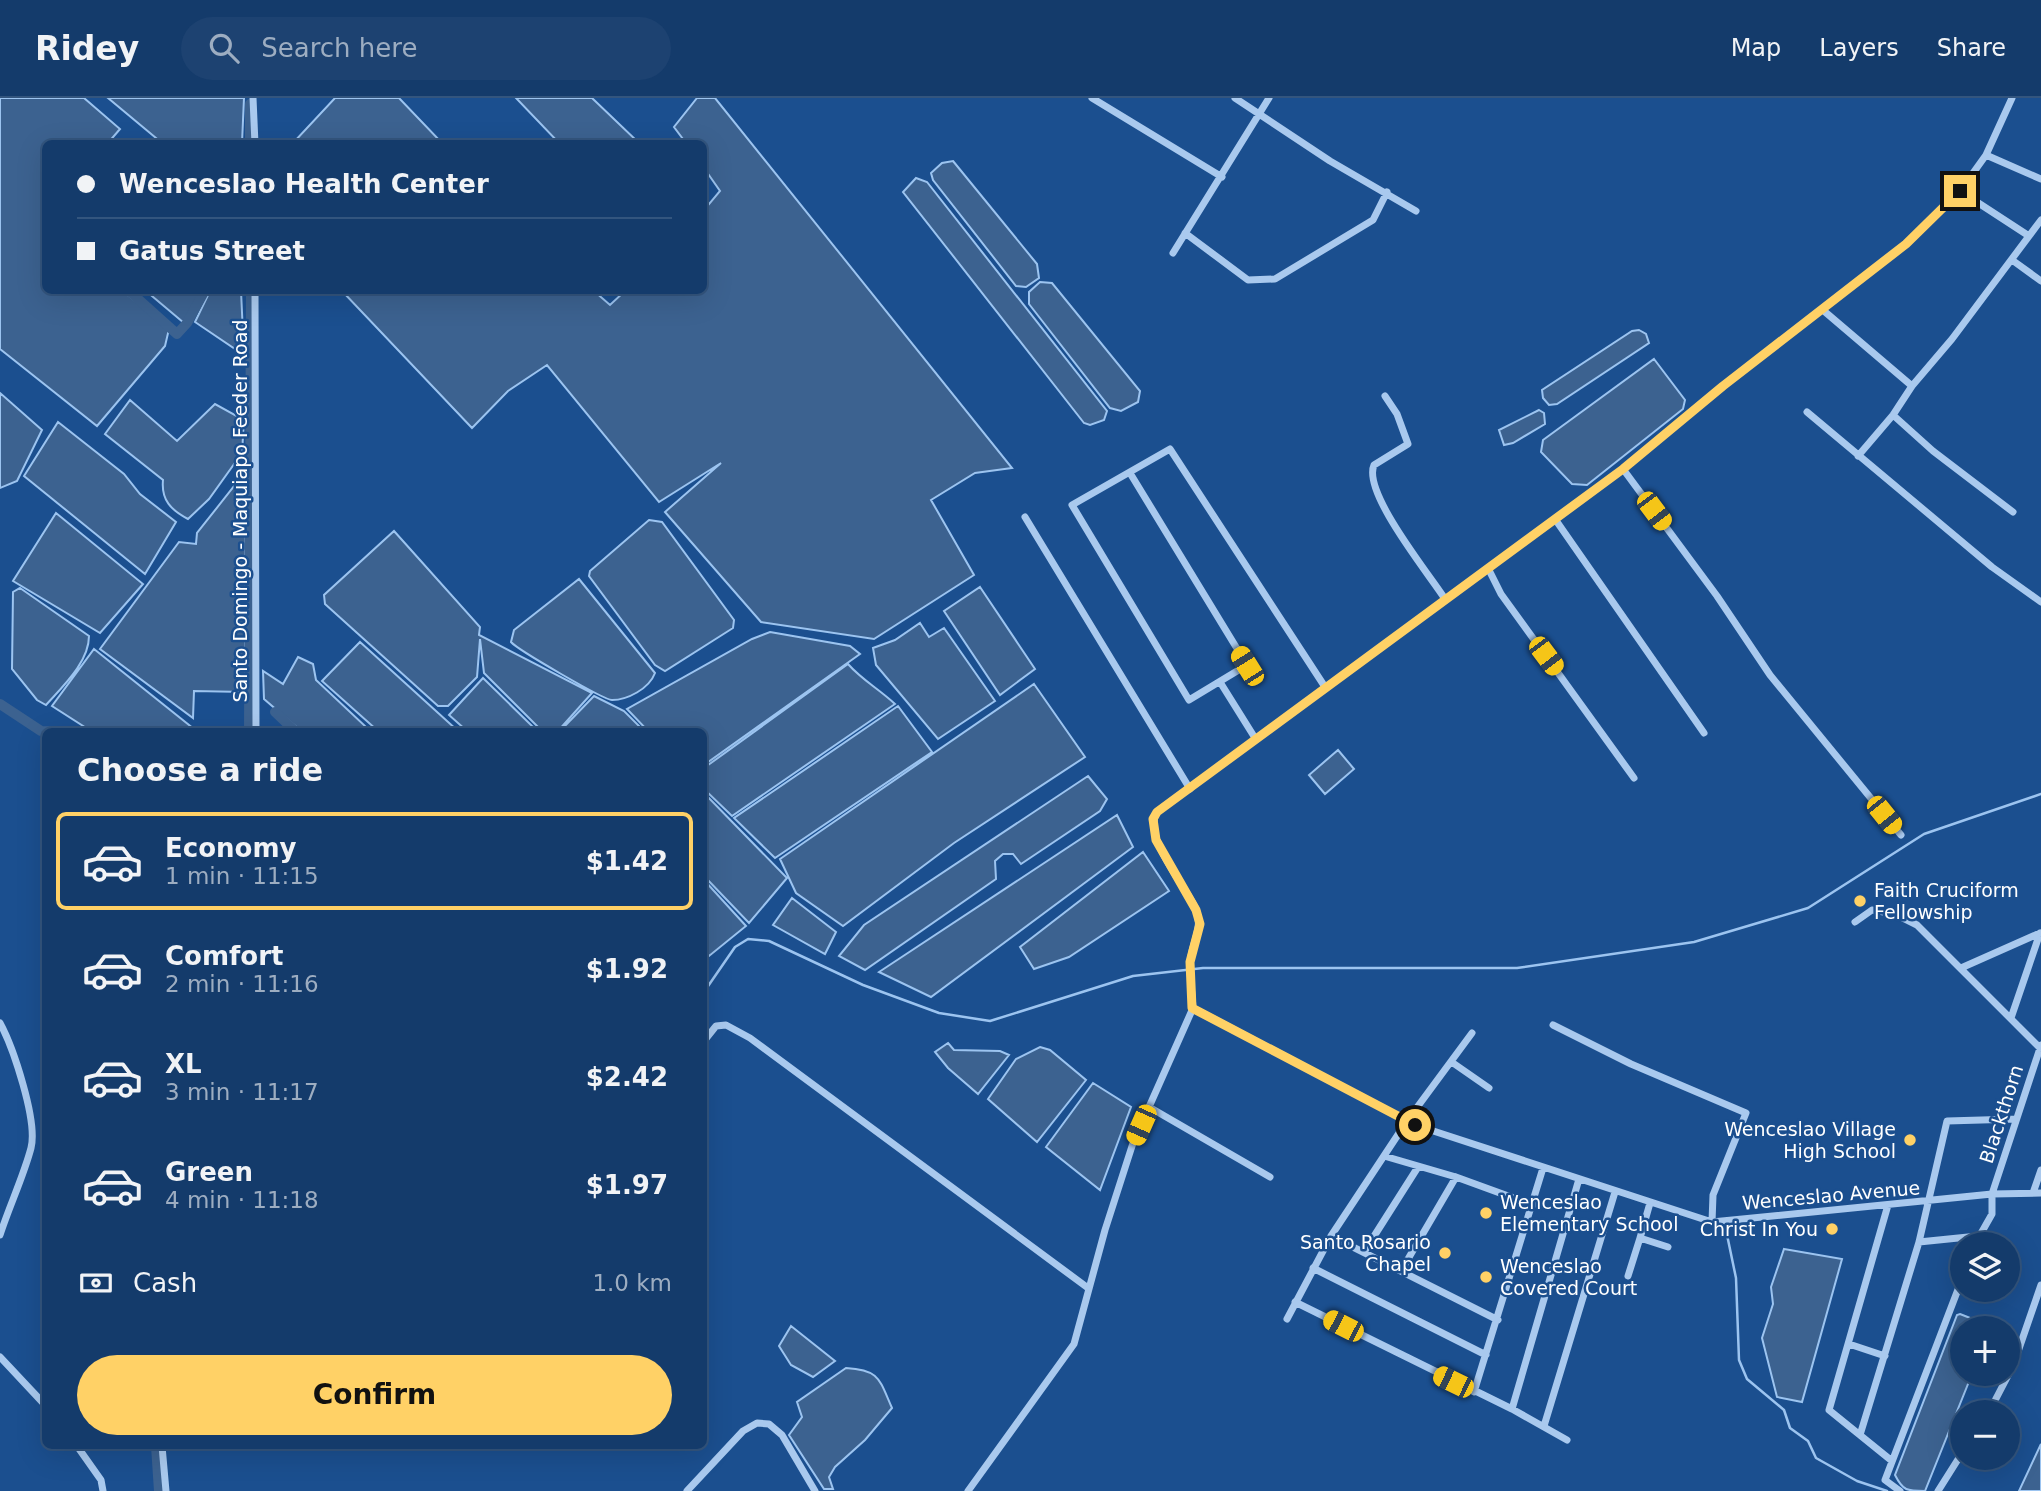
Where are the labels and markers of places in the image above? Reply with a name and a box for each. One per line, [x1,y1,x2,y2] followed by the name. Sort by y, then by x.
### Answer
[1874,879,2019,923] place label: Faith Cruciform Fellowship
[1852,893,1868,909] marker: Faith Cruciform Fellowship
[1724,1118,1896,1162] place label: Wenceslao Village High School
[1902,1132,1918,1148] marker: Wenceslao Village High School
[1500,1191,1678,1235] place label: Wenceslao Elementary School
[1478,1205,1494,1221] marker: Wenceslao Elementary School
[1700,1218,1818,1240] place label: Christ In You
[1824,1221,1840,1237] marker: Christ In You
[1300,1231,1431,1275] place label: Santo Rosario Chapel
[1437,1245,1453,1261] marker: Santo Rosario Chapel
[1500,1255,1637,1299] place label: Wenceslao Covered Court
[1478,1269,1494,1285] marker: Wenceslao Covered Court

